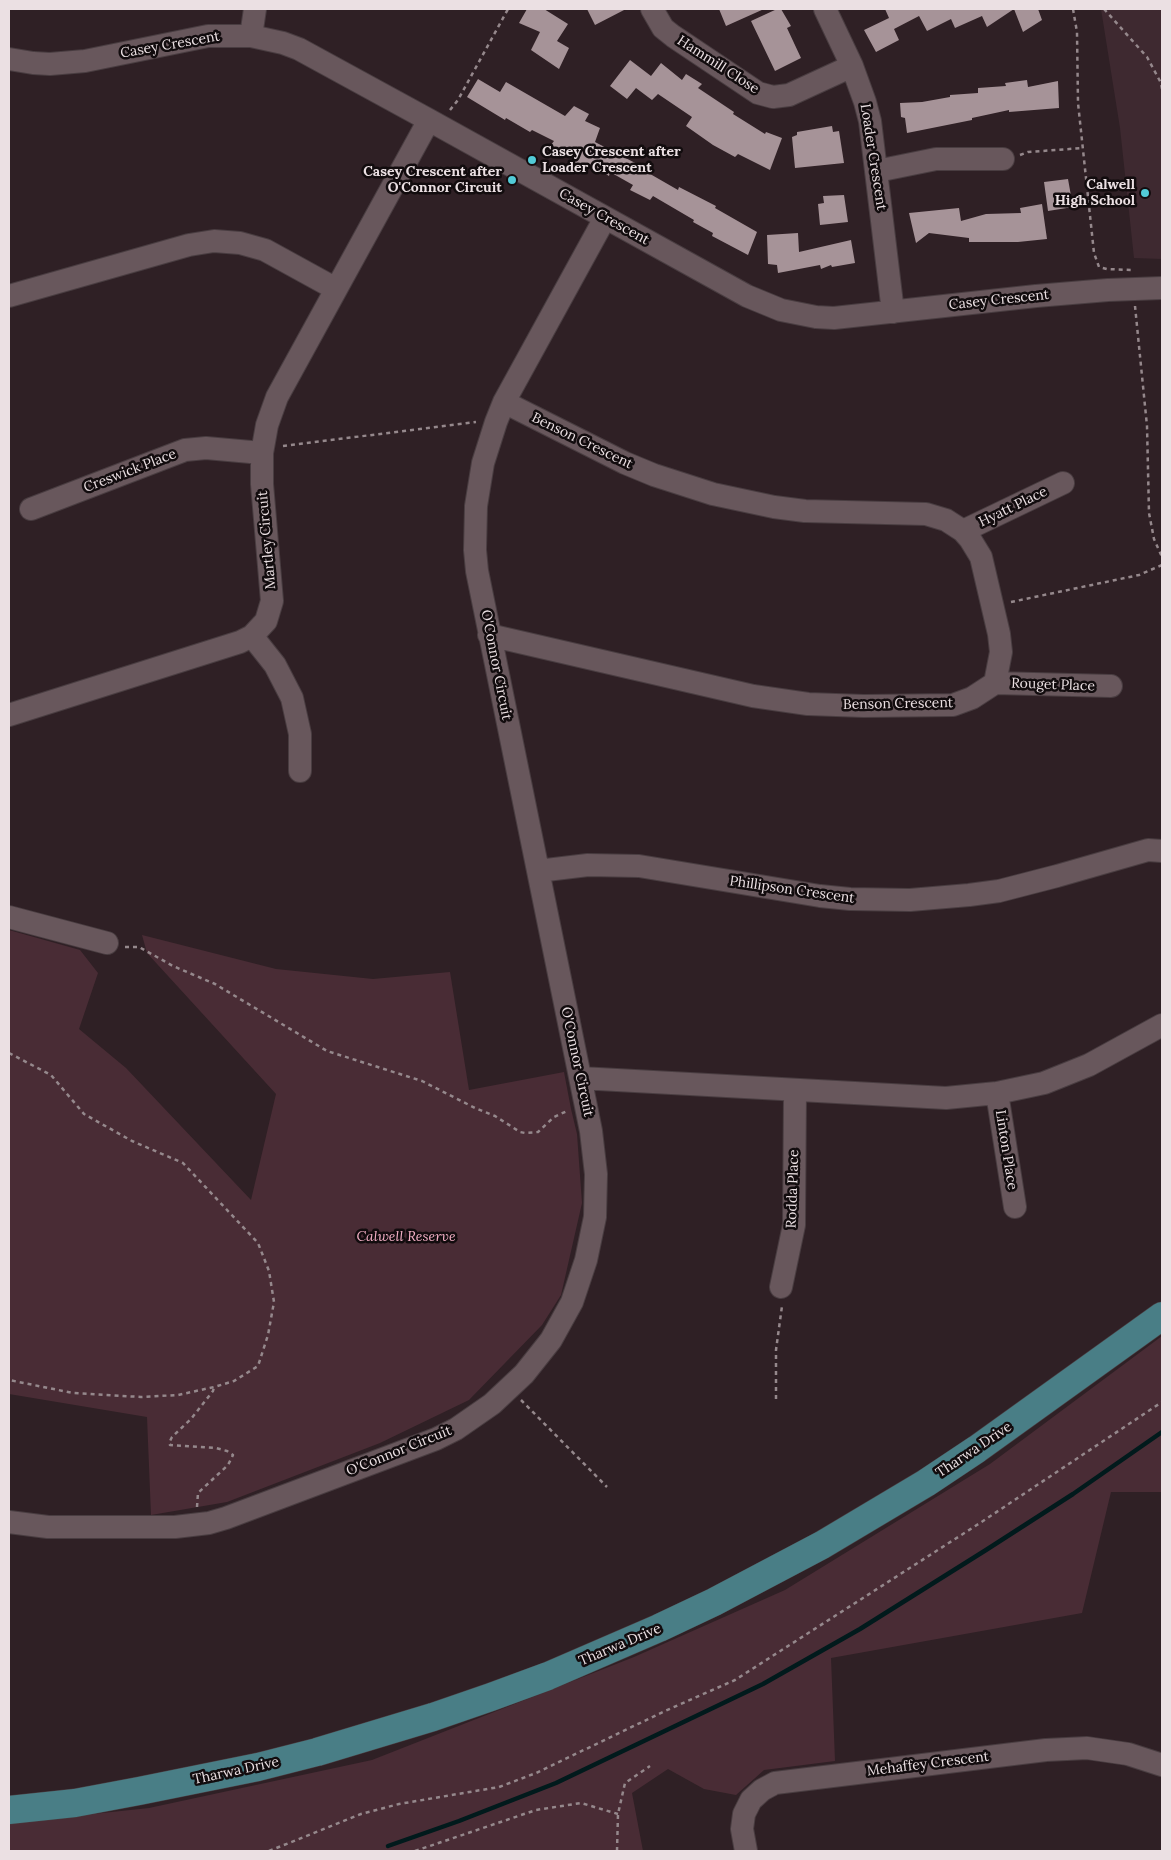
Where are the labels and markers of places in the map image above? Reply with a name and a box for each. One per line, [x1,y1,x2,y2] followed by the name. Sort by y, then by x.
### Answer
[542,144,681,176] place label: Casey Crescent after Loader Crescent
[526,154,538,166] marker: Casey Crescent after Loader Crescent
[363,164,502,196] place label: Casey Crescent after O'Connor Circuit
[506,174,518,186] marker: Casey Crescent after O'Connor Circuit
[1055,177,1135,210] place label: Calwell High School
[1139,187,1151,199] marker: Calwell High School

